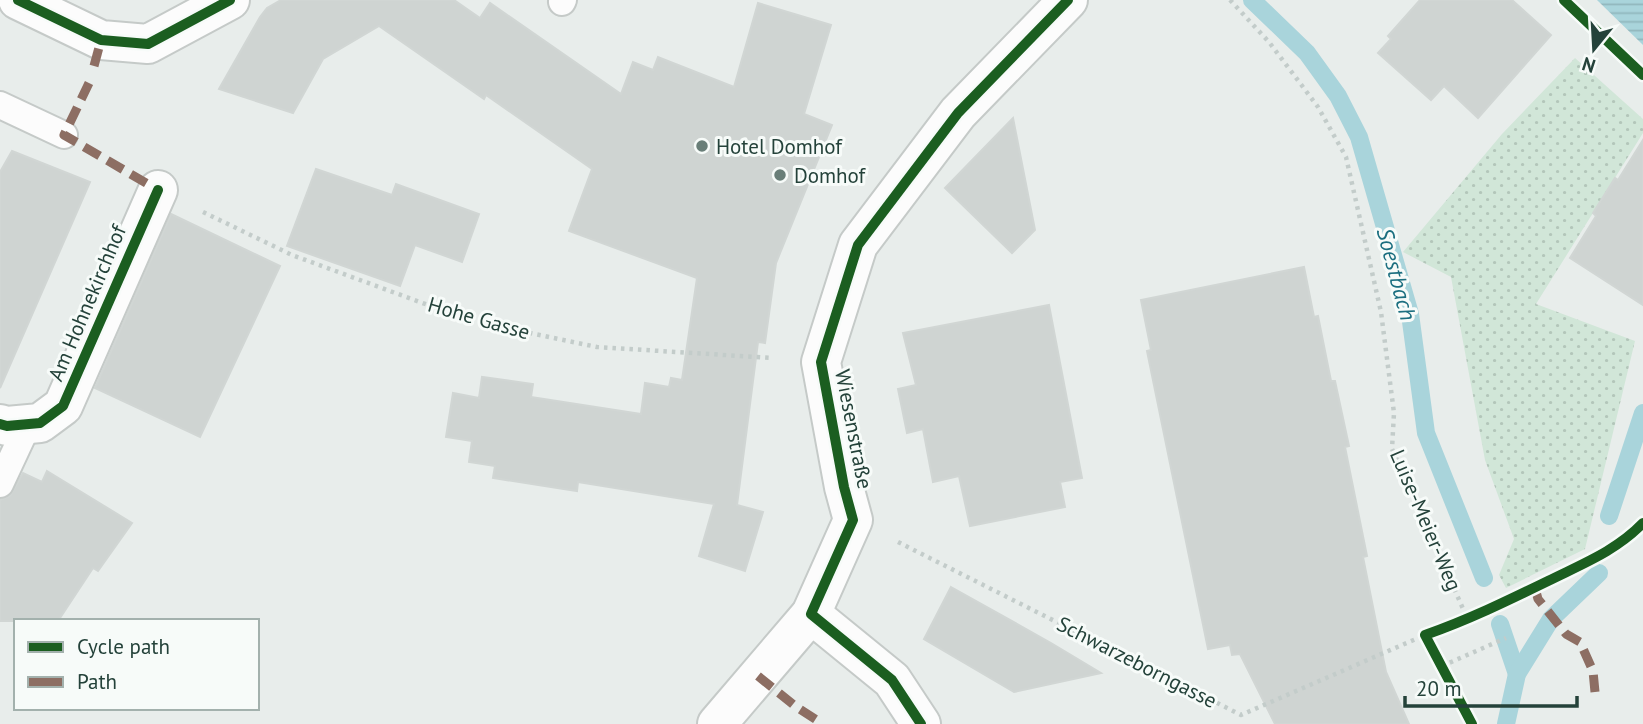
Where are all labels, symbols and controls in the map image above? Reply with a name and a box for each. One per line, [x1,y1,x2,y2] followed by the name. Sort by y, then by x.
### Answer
[1559,14,1629,84] north arrow
[1579,52,1598,79] text: N
[716,133,843,160] place label: Hotel Domhof
[694,138,710,154] marker: Hotel Domhof
[794,162,867,189] place label: Domhof
[772,167,788,183] marker: Domhof
[42,220,133,385] street label: Am Hohnekirchhof
[1371,224,1423,324] water label: Soestbach
[425,291,533,345] street label: Hohe Gasse
[829,367,879,491] street label: Wiesenstraße
[1384,445,1468,595] street label: Luise-Meier-Weg
[1052,610,1222,714] street label: Schwarzeborngasse
[14,619,259,710] legend
[77,633,170,660] text: Cycle path
[1405,664,1576,708] scale bar
[77,668,117,695] text: Path
[1416,675,1462,702] text: 20 m

